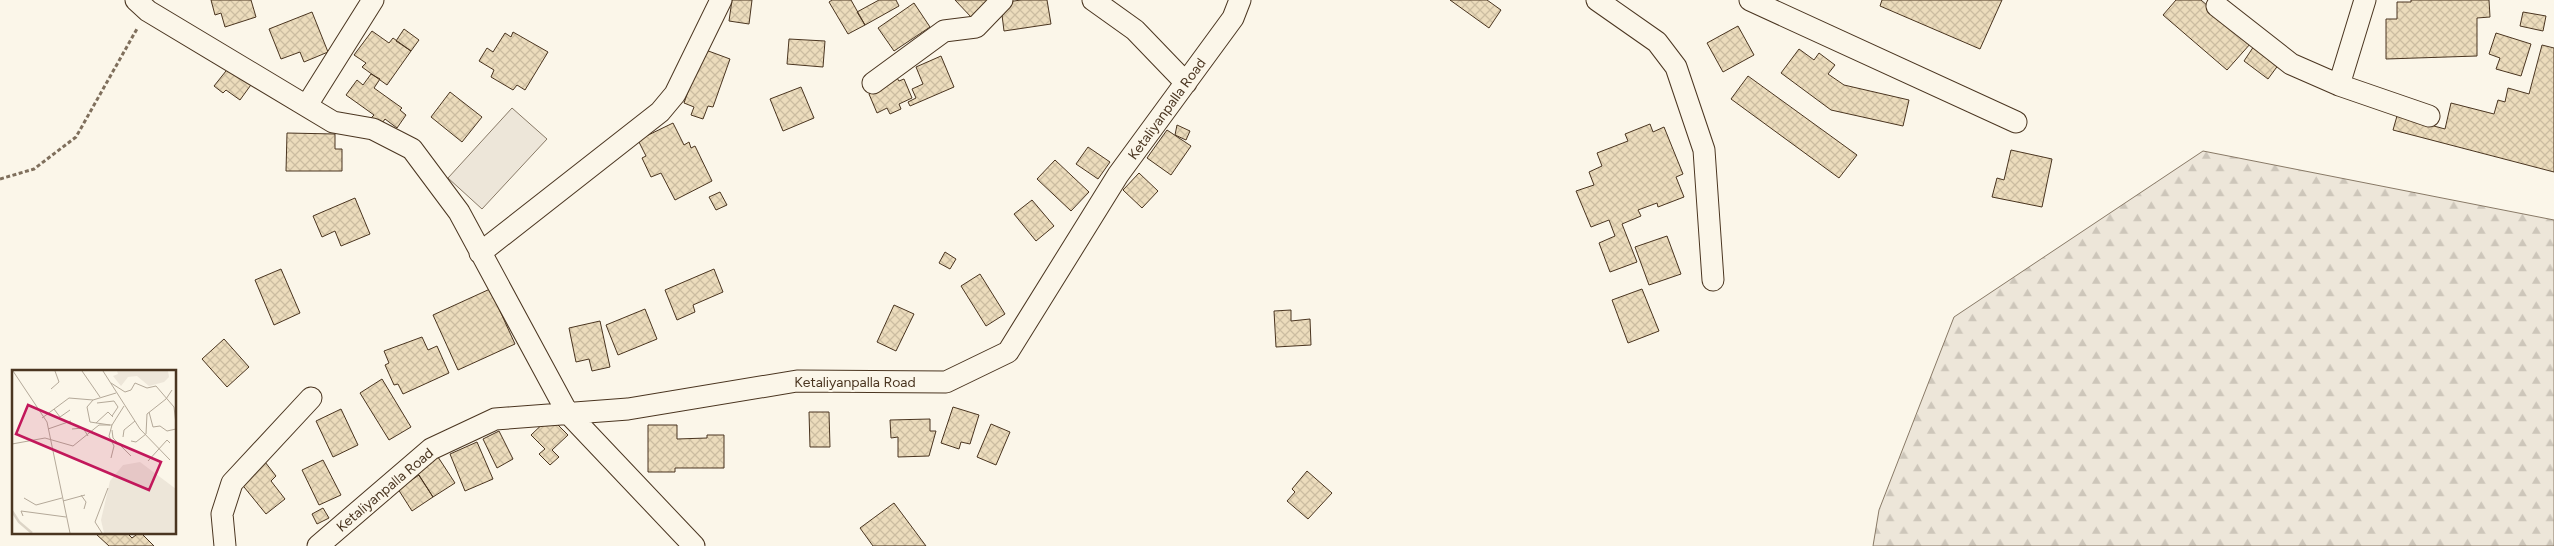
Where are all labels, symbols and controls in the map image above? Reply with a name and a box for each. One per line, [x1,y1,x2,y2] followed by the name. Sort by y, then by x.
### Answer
[1124,55,1210,163] street label: Ketaliyanpalla Road
[12,370,176,534] inset map
[794,374,916,391] street label: Ketaliyanpalla Road
[333,444,437,536] street label: Ketaliyanpalla Road

